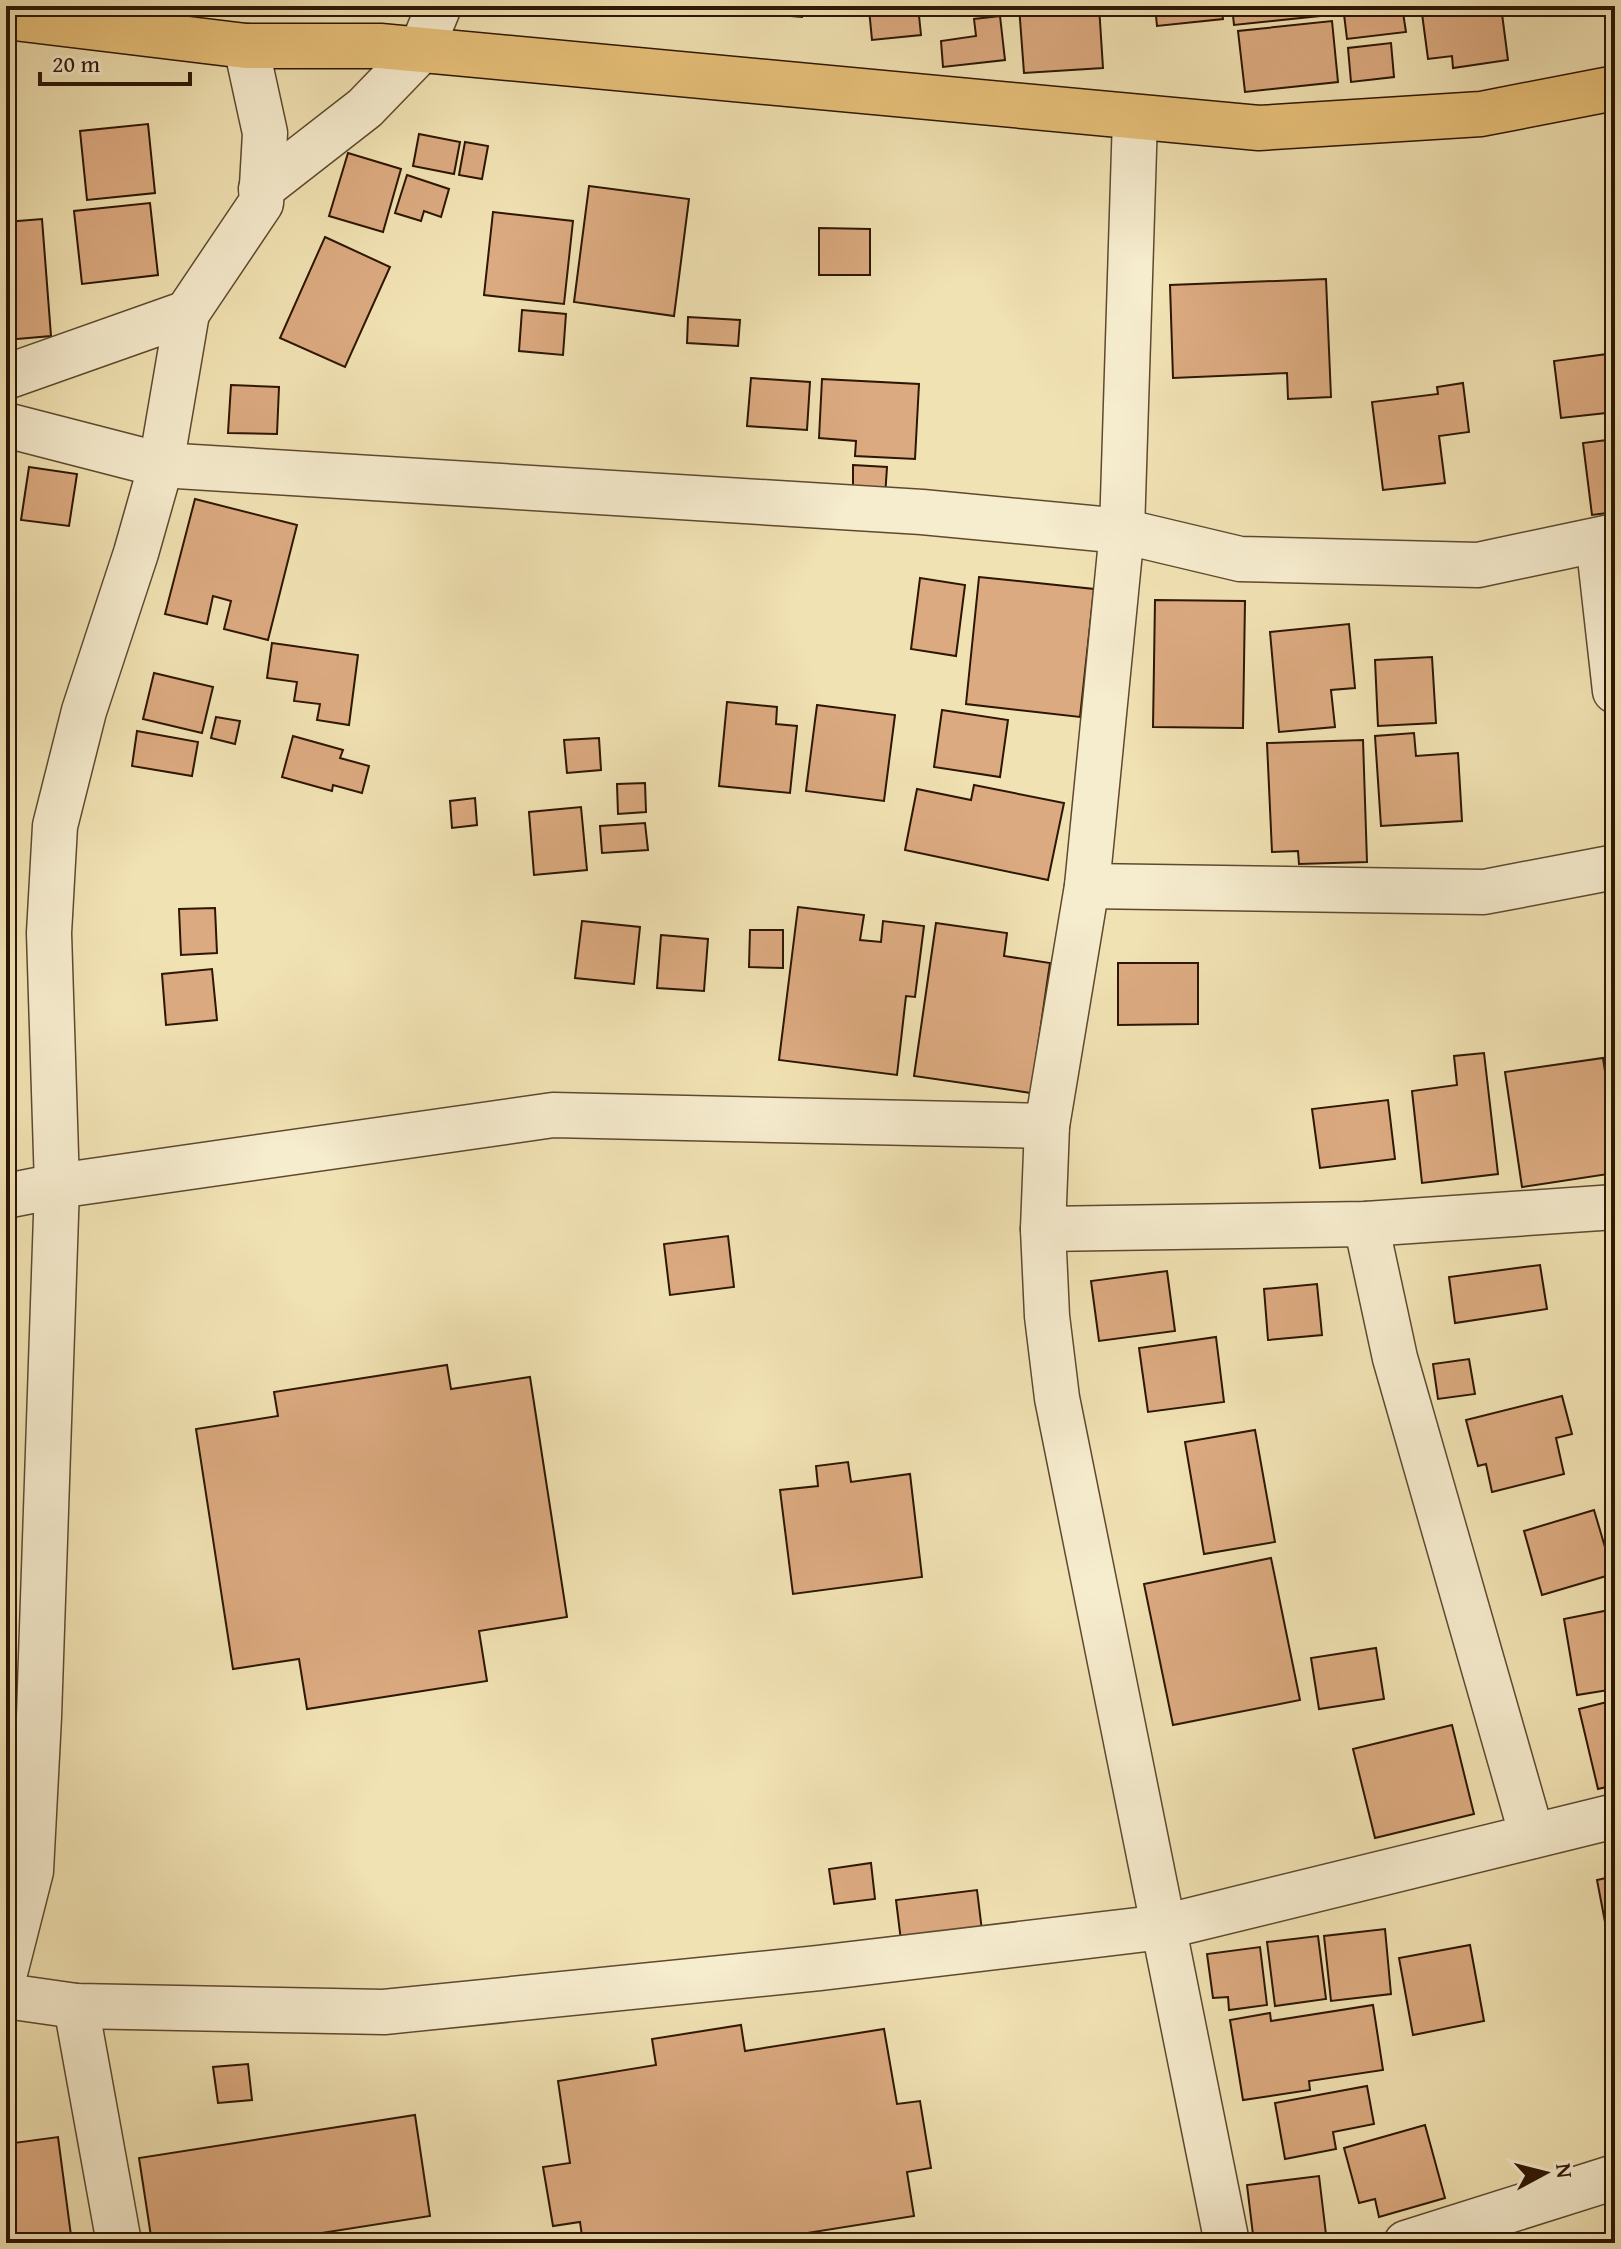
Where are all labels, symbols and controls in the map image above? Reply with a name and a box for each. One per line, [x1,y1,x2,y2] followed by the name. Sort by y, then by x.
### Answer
[40,36,190,86] scale bar
[52,46,100,81] text: 20 m
[1505,2133,1585,2213] north arrow
[1548,2161,1582,2180] text: N

